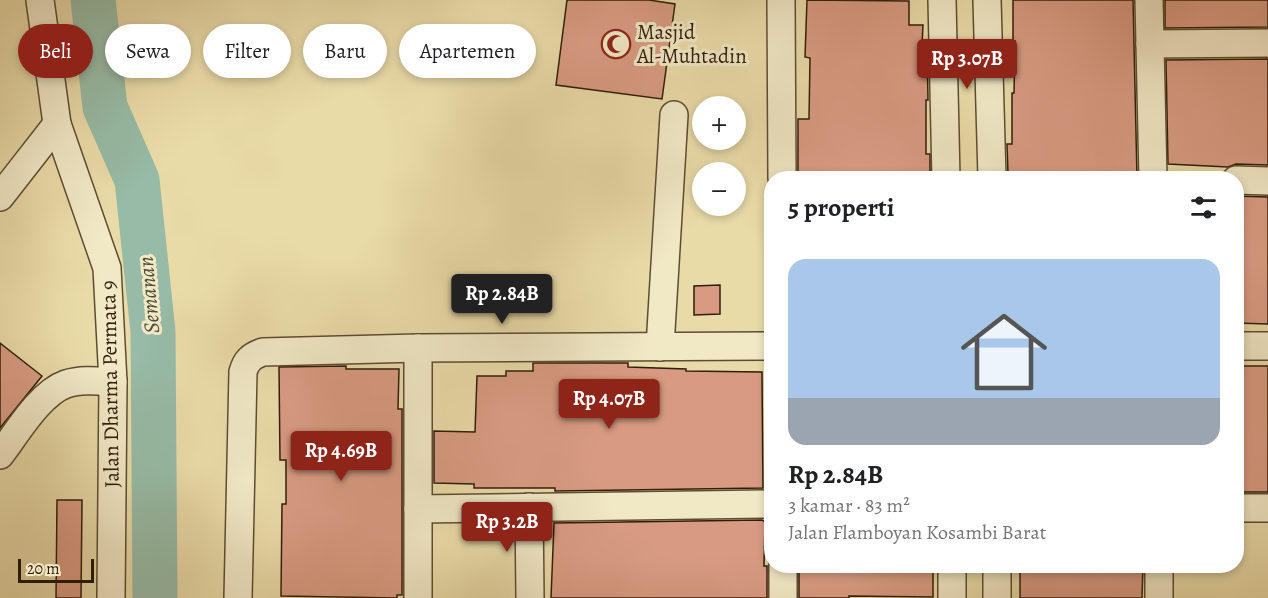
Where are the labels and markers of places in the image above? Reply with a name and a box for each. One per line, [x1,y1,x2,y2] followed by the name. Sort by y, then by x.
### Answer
[636,18,747,70] place label: Masjid Al-Muhtadin
[600,28,632,60] mosque icon: Masjid Al-Muhtadin
[905,39,1029,90] pin: Rp 3.07B
[440,274,564,325] pin: Rp 2.84B
[547,379,671,430] pin: Rp 4.07B
[279,431,403,482] pin: Rp 4.69B
[452,502,562,553] pin: Rp 3.2B

